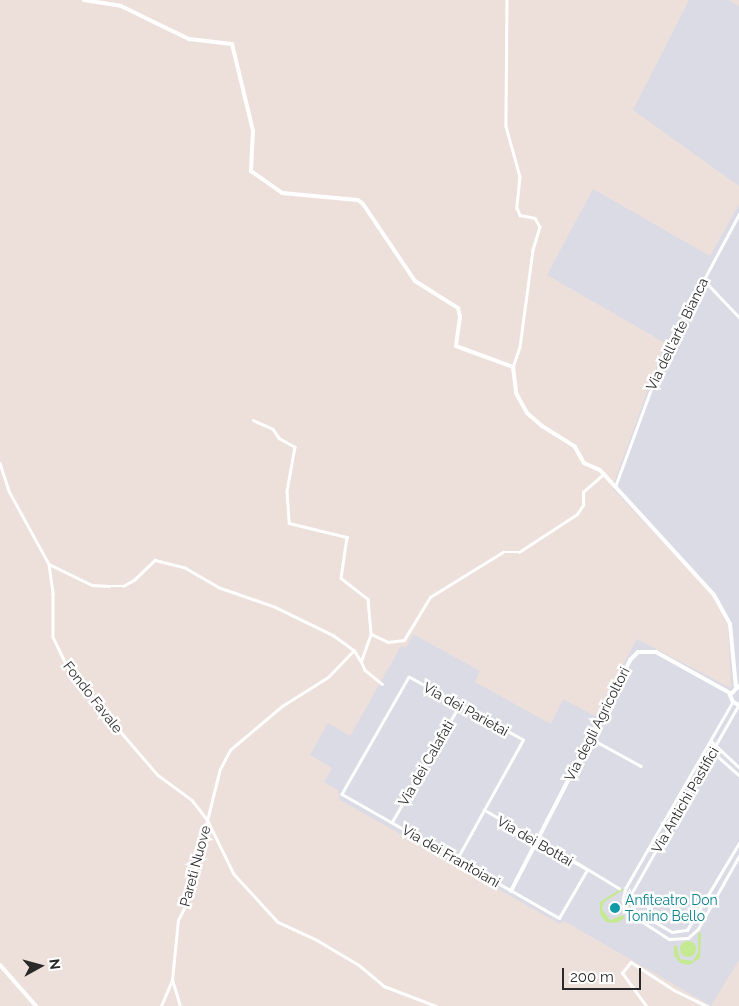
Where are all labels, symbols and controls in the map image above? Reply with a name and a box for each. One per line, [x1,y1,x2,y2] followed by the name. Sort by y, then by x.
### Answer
[642,275,712,393] street label: Via dell'arte Bianca
[60,658,126,736] street label: Fondo Favale
[561,664,633,784] street label: Via degli Agricoltori
[420,679,512,739] street label: Via dei Parietai
[395,717,457,809] street label: Via dei Calafati
[648,744,722,856] street label: Via Antichi Pastifici
[494,812,576,870] street label: Via dei Bottai
[399,821,503,891] street label: Via dei Frantoiani
[176,824,214,908] street label: Pareti Nuove
[625,892,718,924] place label: Anfiteatro Don Tonino Bello
[609,902,621,914] marker: Anfiteatro Don Tonino Bello
[15,941,65,991] north arrow
[46,958,63,970] text: N
[564,958,643,990] scale bar
[570,968,614,986] text: 200 m

